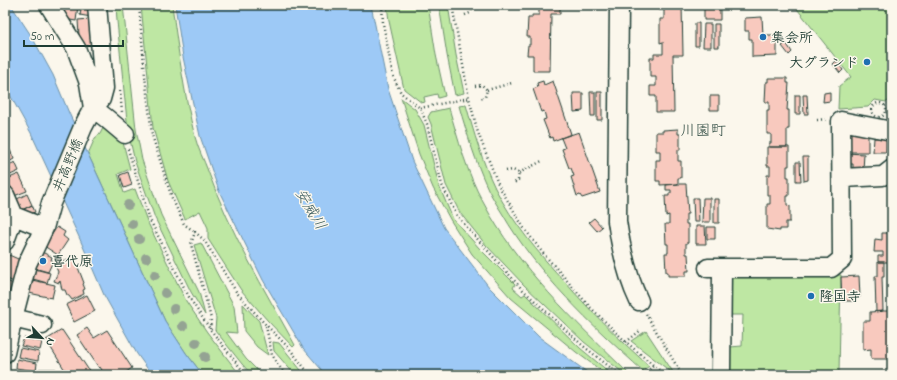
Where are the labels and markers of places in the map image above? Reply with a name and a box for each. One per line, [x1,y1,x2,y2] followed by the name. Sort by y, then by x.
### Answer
[771,28,813,49] place label: 集会所
[758,32,768,42] marker: 集会所
[789,53,859,74] place label: 大グランド
[862,57,872,67] marker: 大グランド
[51,252,93,273] place label: 喜代原
[38,256,48,266] marker: 喜代原
[819,287,861,308] place label: 隆国寺
[806,291,816,301] marker: 隆国寺

